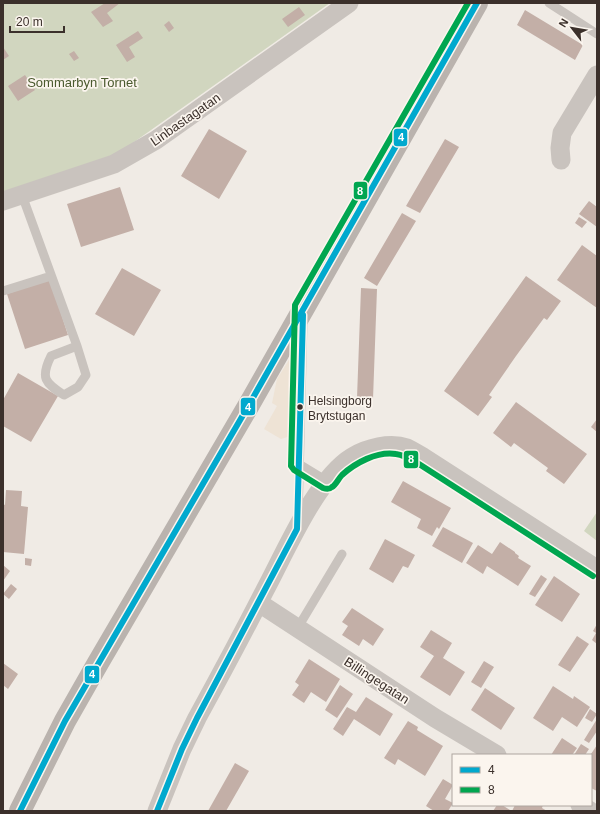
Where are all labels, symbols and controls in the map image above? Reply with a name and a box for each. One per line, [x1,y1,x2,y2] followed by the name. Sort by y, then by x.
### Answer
[10,8,64,34] scale bar
[552,8,592,48] north arrow
[16,15,43,29] text: 20 m
[556,16,571,29] text: N
[27,75,137,90] park label: Sommarbyn Tornet
[148,90,223,149] street label: Linbastagatan
[393,128,408,147] line badge: 4
[398,131,405,143] text: 4
[353,181,368,200] line badge: 8
[357,185,363,197] text: 8
[308,394,372,423] place label: Helsingborg Brytstugan
[240,397,256,416] line badge: 4
[245,401,252,413] text: 4
[295,402,305,412] marker: Helsingborg Brytstugan
[403,450,419,469] line badge: 8
[408,453,414,465] text: 8
[341,654,412,707] street label: Billingegatan
[84,665,100,684] line badge: 4
[89,668,96,680] text: 4
[452,754,592,806] legend
[488,763,495,777] text: 4
[488,783,495,797] text: 8

